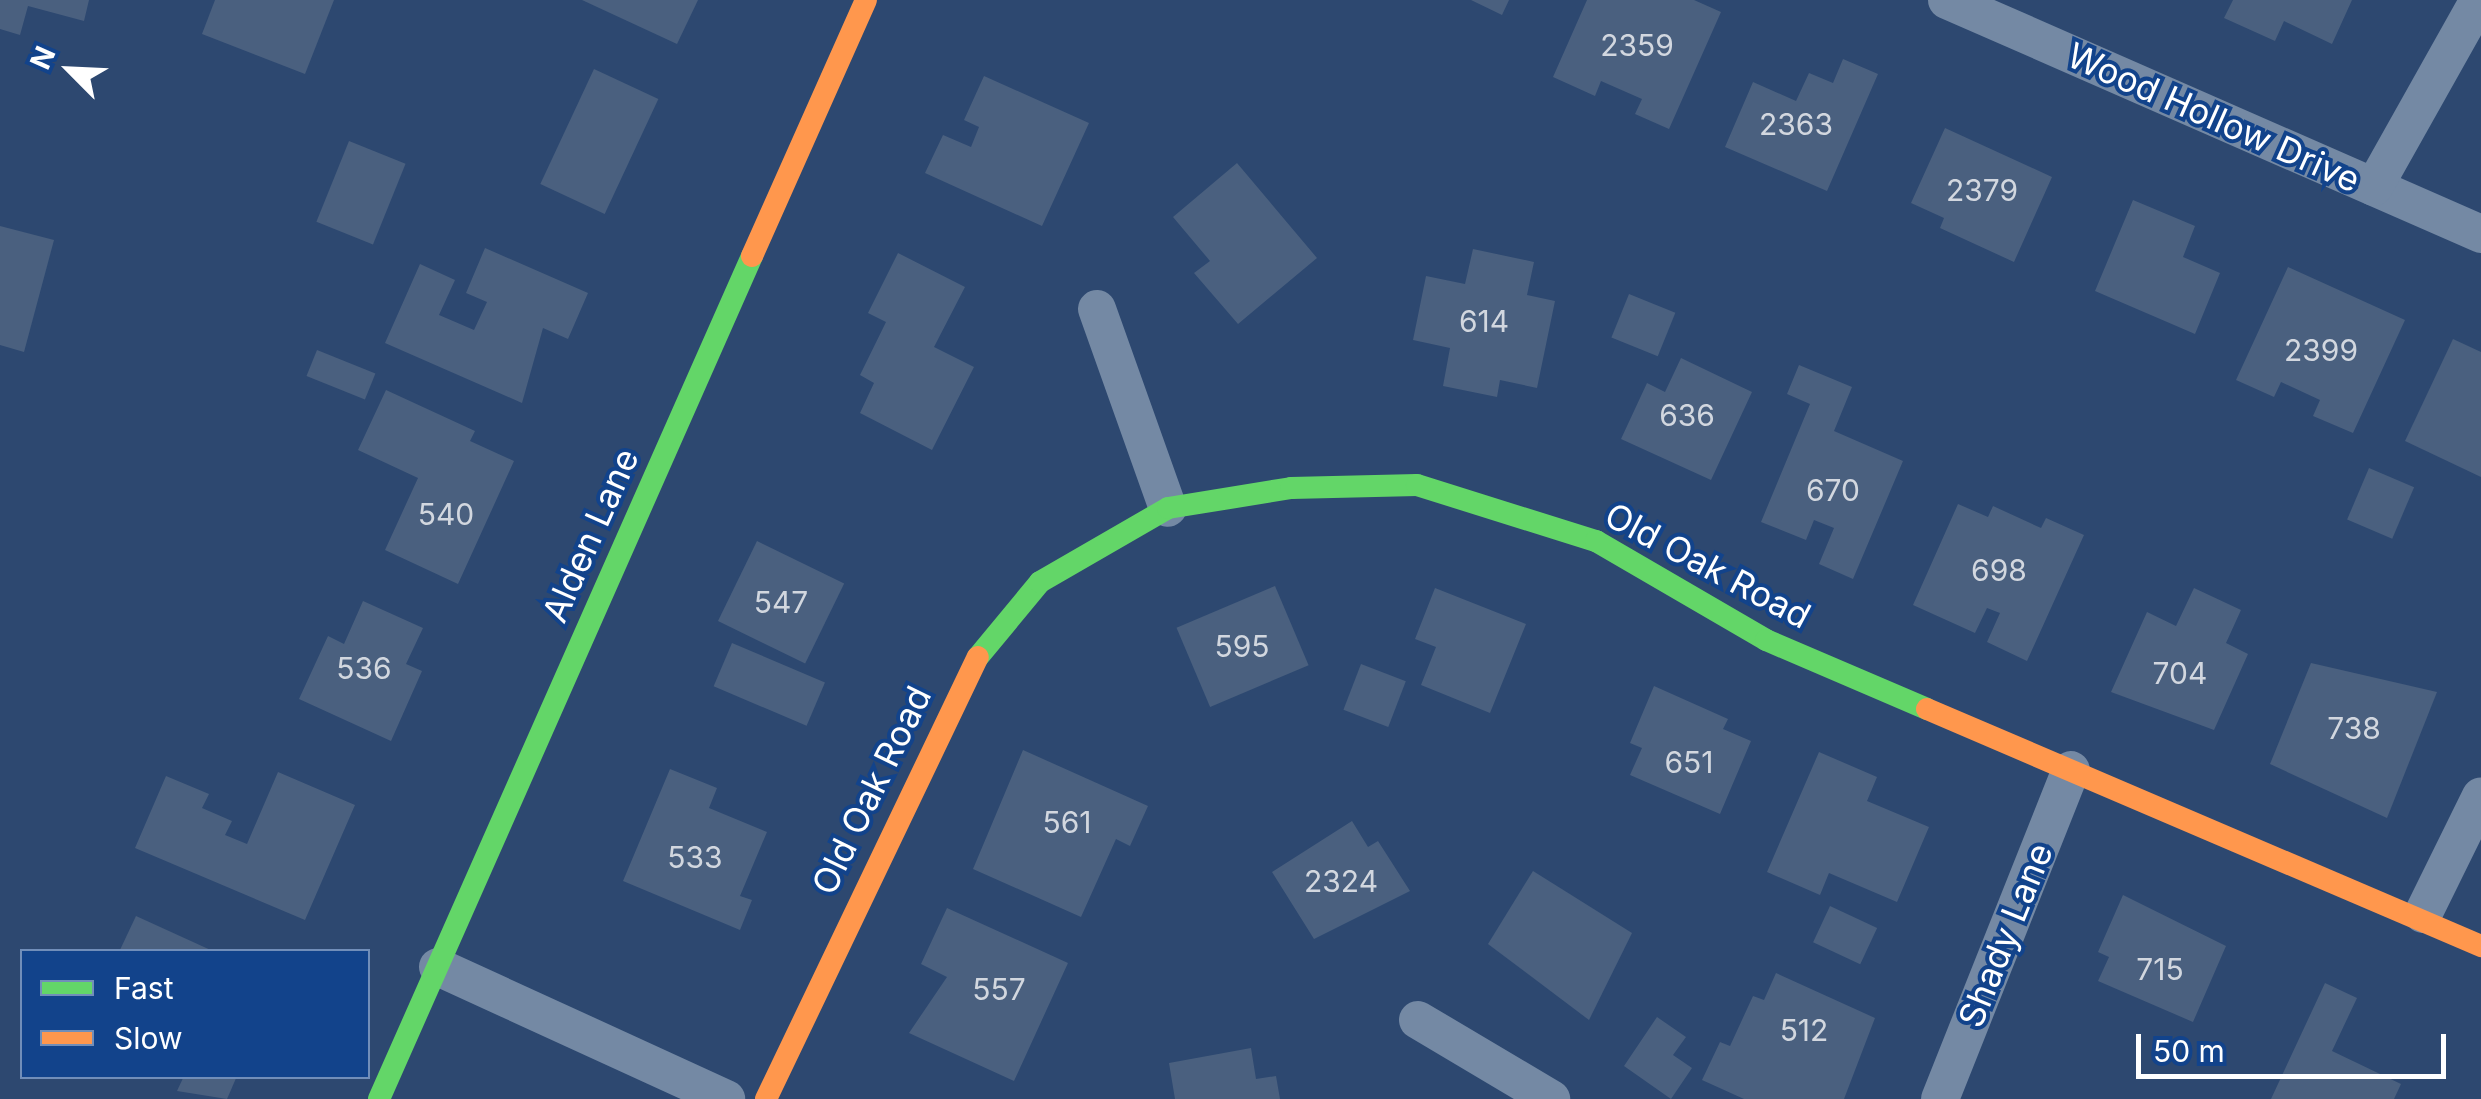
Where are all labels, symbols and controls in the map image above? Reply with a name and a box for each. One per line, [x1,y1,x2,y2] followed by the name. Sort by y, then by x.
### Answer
[20,20,120,120] north arrow
[1600,27,1674,63] house number: 2359
[2061,34,2367,200] street label: Wood Hollow Drive
[23,41,62,74] text: N
[1759,106,1833,142] house number: 2363
[1946,172,2018,208] house number: 2379
[1459,303,1509,339] house number: 614
[2284,332,2358,368] house number: 2399
[1659,397,1715,433] house number: 636
[533,442,647,628] street label: Alden Lane
[1806,472,1860,508] house number: 670
[1598,493,1818,637] street label: Old Oak Road
[418,496,474,532] house number: 540
[1971,552,2027,588] house number: 698
[754,584,808,620] house number: 547
[1214,628,1270,664] house number: 595
[336,650,392,686] house number: 536
[2153,655,2207,691] house number: 704
[803,679,939,901] street label: Old Oak Road
[2327,710,2381,746] house number: 738
[1664,744,1714,780] house number: 651
[1042,804,1092,840] house number: 561
[1949,837,2061,1033] street label: Shady Lane
[667,839,723,875] house number: 533
[1304,863,1378,899] house number: 2324
[20,949,370,1079] legend
[2136,951,2184,987] house number: 715
[114,970,173,1006] text: Fast
[972,971,1026,1007] house number: 557
[1780,1012,1828,1048] house number: 512
[2141,1014,2451,1076] scale bar
[114,1020,183,1056] text: Slow
[2153,1033,2225,1069] text: 50 m

